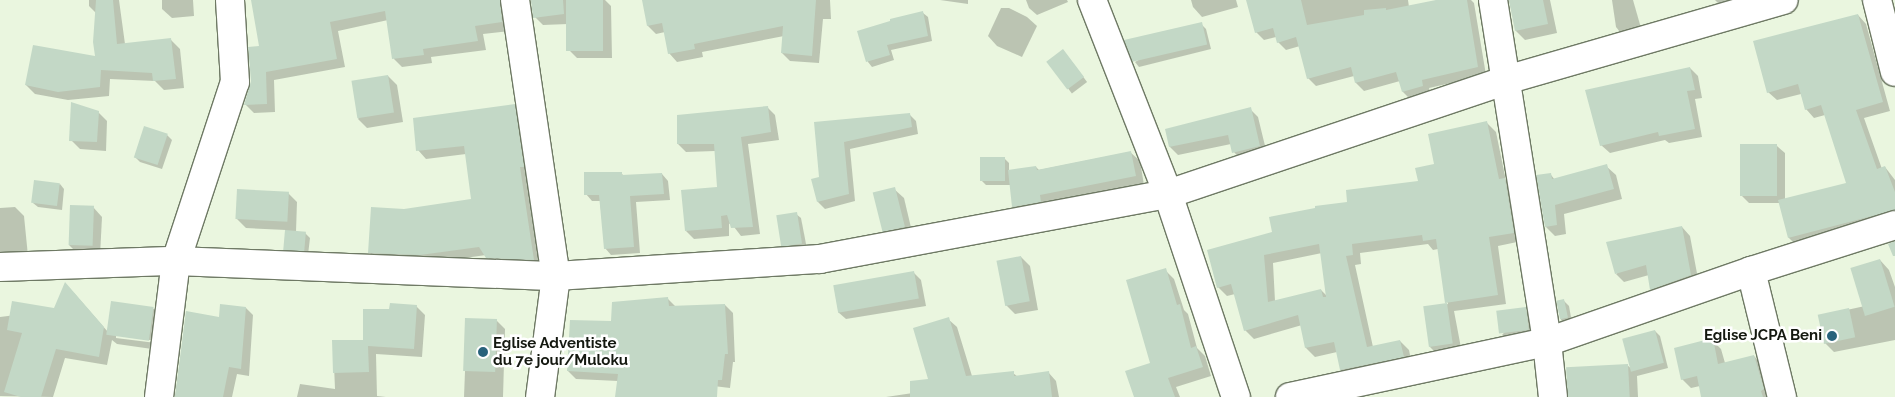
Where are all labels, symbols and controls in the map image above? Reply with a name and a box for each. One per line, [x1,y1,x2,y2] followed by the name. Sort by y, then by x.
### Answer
[1703,327,1822,345] place label: Eglise JCPA Beni
[1826,330,1838,342] marker: Eglise JCPA Beni
[493,334,628,369] place label: Eglise Adventiste du 7e jour/Muloku
[477,346,489,358] marker: Eglise Adventiste du 7e jour/Muloku

